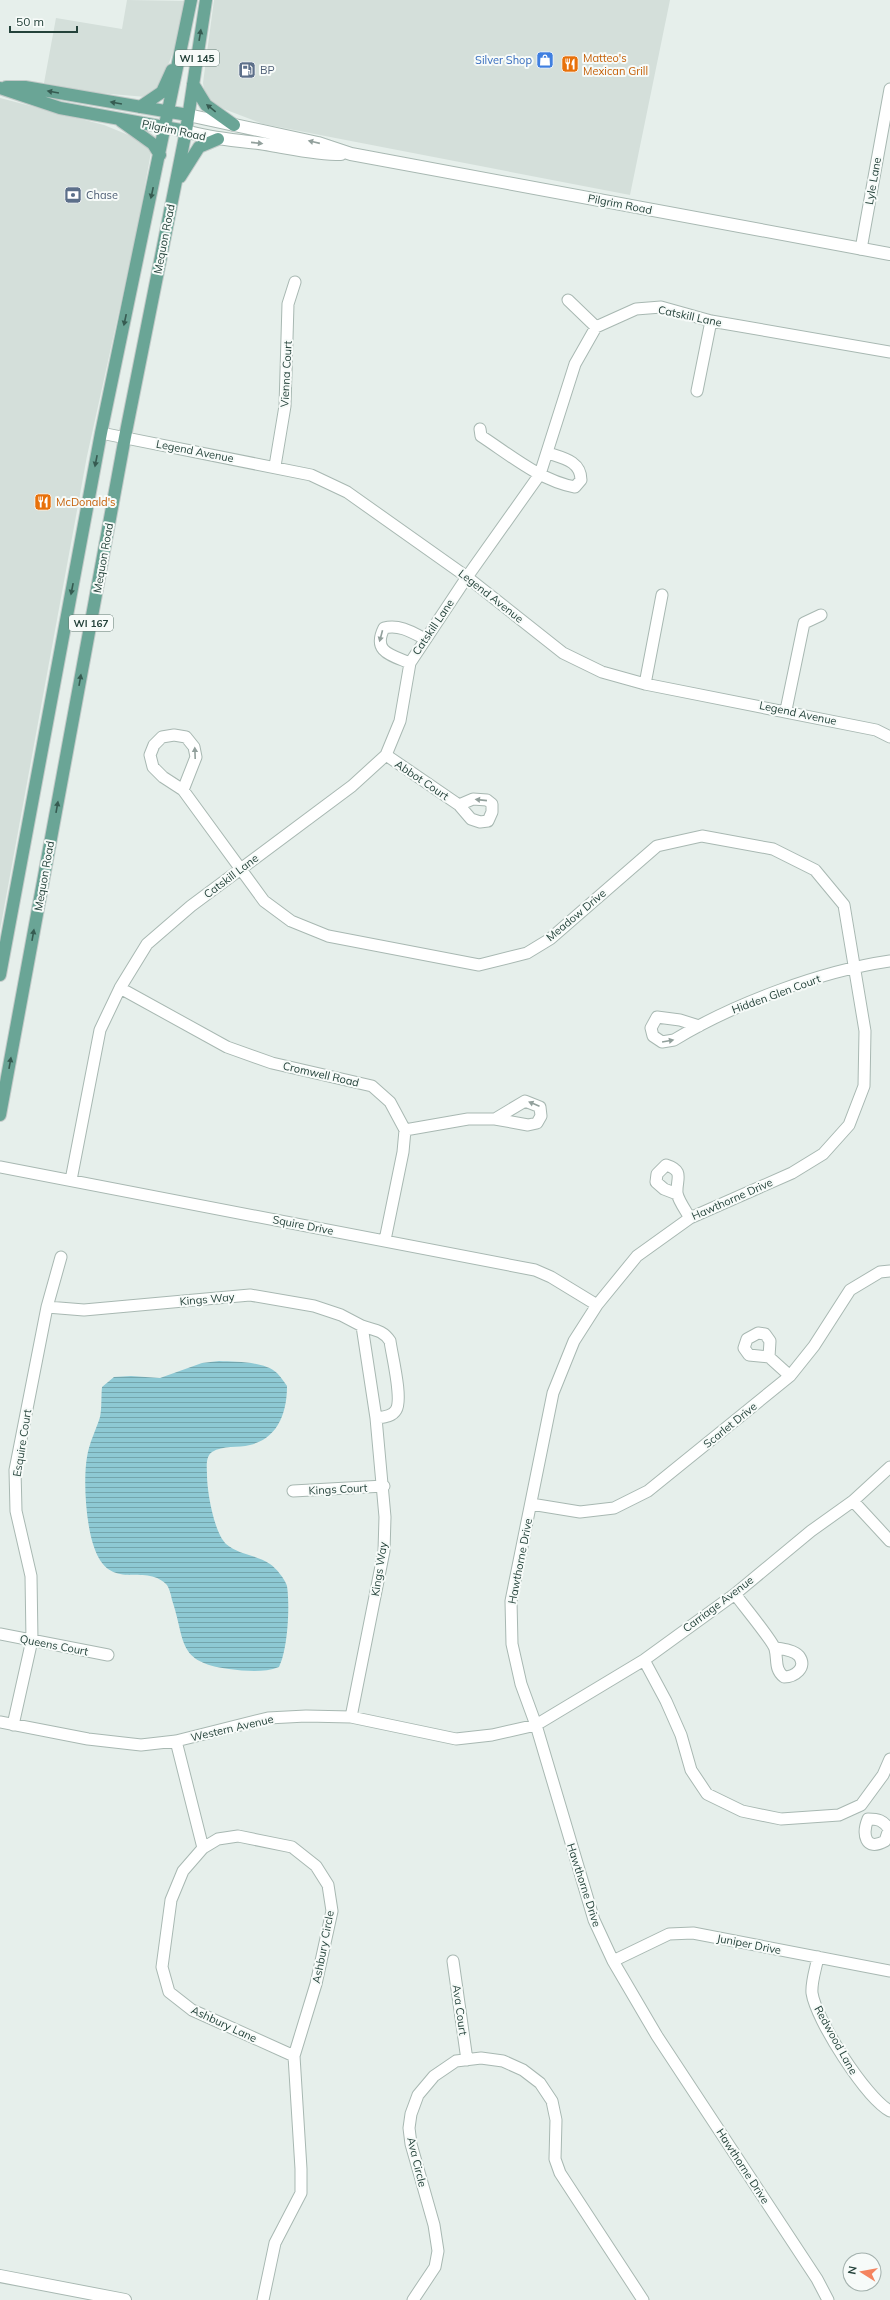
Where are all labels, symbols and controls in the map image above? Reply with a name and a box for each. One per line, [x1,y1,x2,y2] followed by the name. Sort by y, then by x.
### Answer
[10,8,77,34] scale bar
[16,14,44,29] text: 50 m
[198,29,204,41] one-way arrow
[175,50,219,66] road number: WI 145
[535,50,555,70] shop icon: Silver Shop
[583,51,648,78] place label: Matteo's Mexican Grill
[475,53,532,67] place label: Silver Shop
[560,54,580,74] restaurant icon: Matteo's Mexican Grill
[237,60,257,80] fuel station icon: BP
[260,63,275,77] place label: BP
[47,89,59,95] one-way arrow
[110,99,122,105] one-way arrow
[205,103,216,112] one-way arrow
[141,116,207,144] street label: Pilgrim Road
[307,139,320,145] one-way arrow
[251,140,263,146] one-way arrow
[862,156,884,206] street label: Lyle Lane
[63,185,83,205] bank icon: Chase
[148,187,154,199] one-way arrow
[86,188,118,202] place label: Chase
[587,191,653,217] street label: Pilgrim Road
[150,203,178,275] street label: Mequon Road
[657,302,723,330] street label: Catskill Lane
[121,314,127,326] one-way arrow
[277,340,295,408] street label: Vienna Court
[155,437,235,465] street label: Legend Avenue
[92,455,98,467] one-way arrow
[33,492,53,512] restaurant icon: McDonald's
[56,495,116,509] place label: McDonald's
[90,522,116,594] street label: Mequon Road
[456,566,526,626] street label: Legend Avenue
[69,583,75,595] one-way arrow
[409,596,457,658] street label: Catskill Lane
[69,615,113,631] road number: WI 167
[378,629,384,642] one-way arrow
[78,673,84,686] one-way arrow
[758,698,838,728] street label: Legend Avenue
[191,747,198,760] one-way arrow
[392,757,452,803] street label: Abbot Court
[475,796,487,803] one-way arrow
[54,801,60,814] one-way arrow
[31,840,57,912] street label: Mequon Road
[201,851,261,901] street label: Catskill Lane
[543,886,609,944] street label: Meadow Drive
[30,929,36,941] one-way arrow
[730,971,822,1017] street label: Hidden Glen Court
[661,1038,674,1044] one-way arrow
[7,1057,13,1069] one-way arrow
[281,1058,361,1090] street label: Cromwell Road
[528,1101,540,1108] one-way arrow
[689,1175,775,1223] street label: Hawthorne Drive
[271,1212,335,1238] street label: Squire Drive
[179,1290,235,1308] street label: Kings Way
[700,1399,760,1451] street label: Scarlet Drive
[10,1408,34,1478] street label: Esquire Court
[308,1480,368,1498] street label: Kings Court
[505,1517,535,1605] street label: Hawthorne Drive
[368,1541,390,1597] street label: Kings Way
[680,1573,756,1635] street label: Carriage Avenue
[19,1631,90,1659] street label: Queens Court
[189,1712,275,1744] street label: Western Avenue
[564,1841,604,1929] street label: Hawthorne Drive
[309,1909,337,1985] street label: Ashbury Circle
[716,1931,782,1957] street label: Juniper Drive
[450,1984,470,2036] street label: Ava Court
[189,2003,259,2045] street label: Ashbury Lane
[811,2003,861,2077] street label: Redwood Lane
[713,2126,773,2206] street label: Hawthorne Drive
[404,2136,430,2189] street label: Ava Circle
[842,2252,882,2292] north arrow
[845,2265,860,2276] text: N

